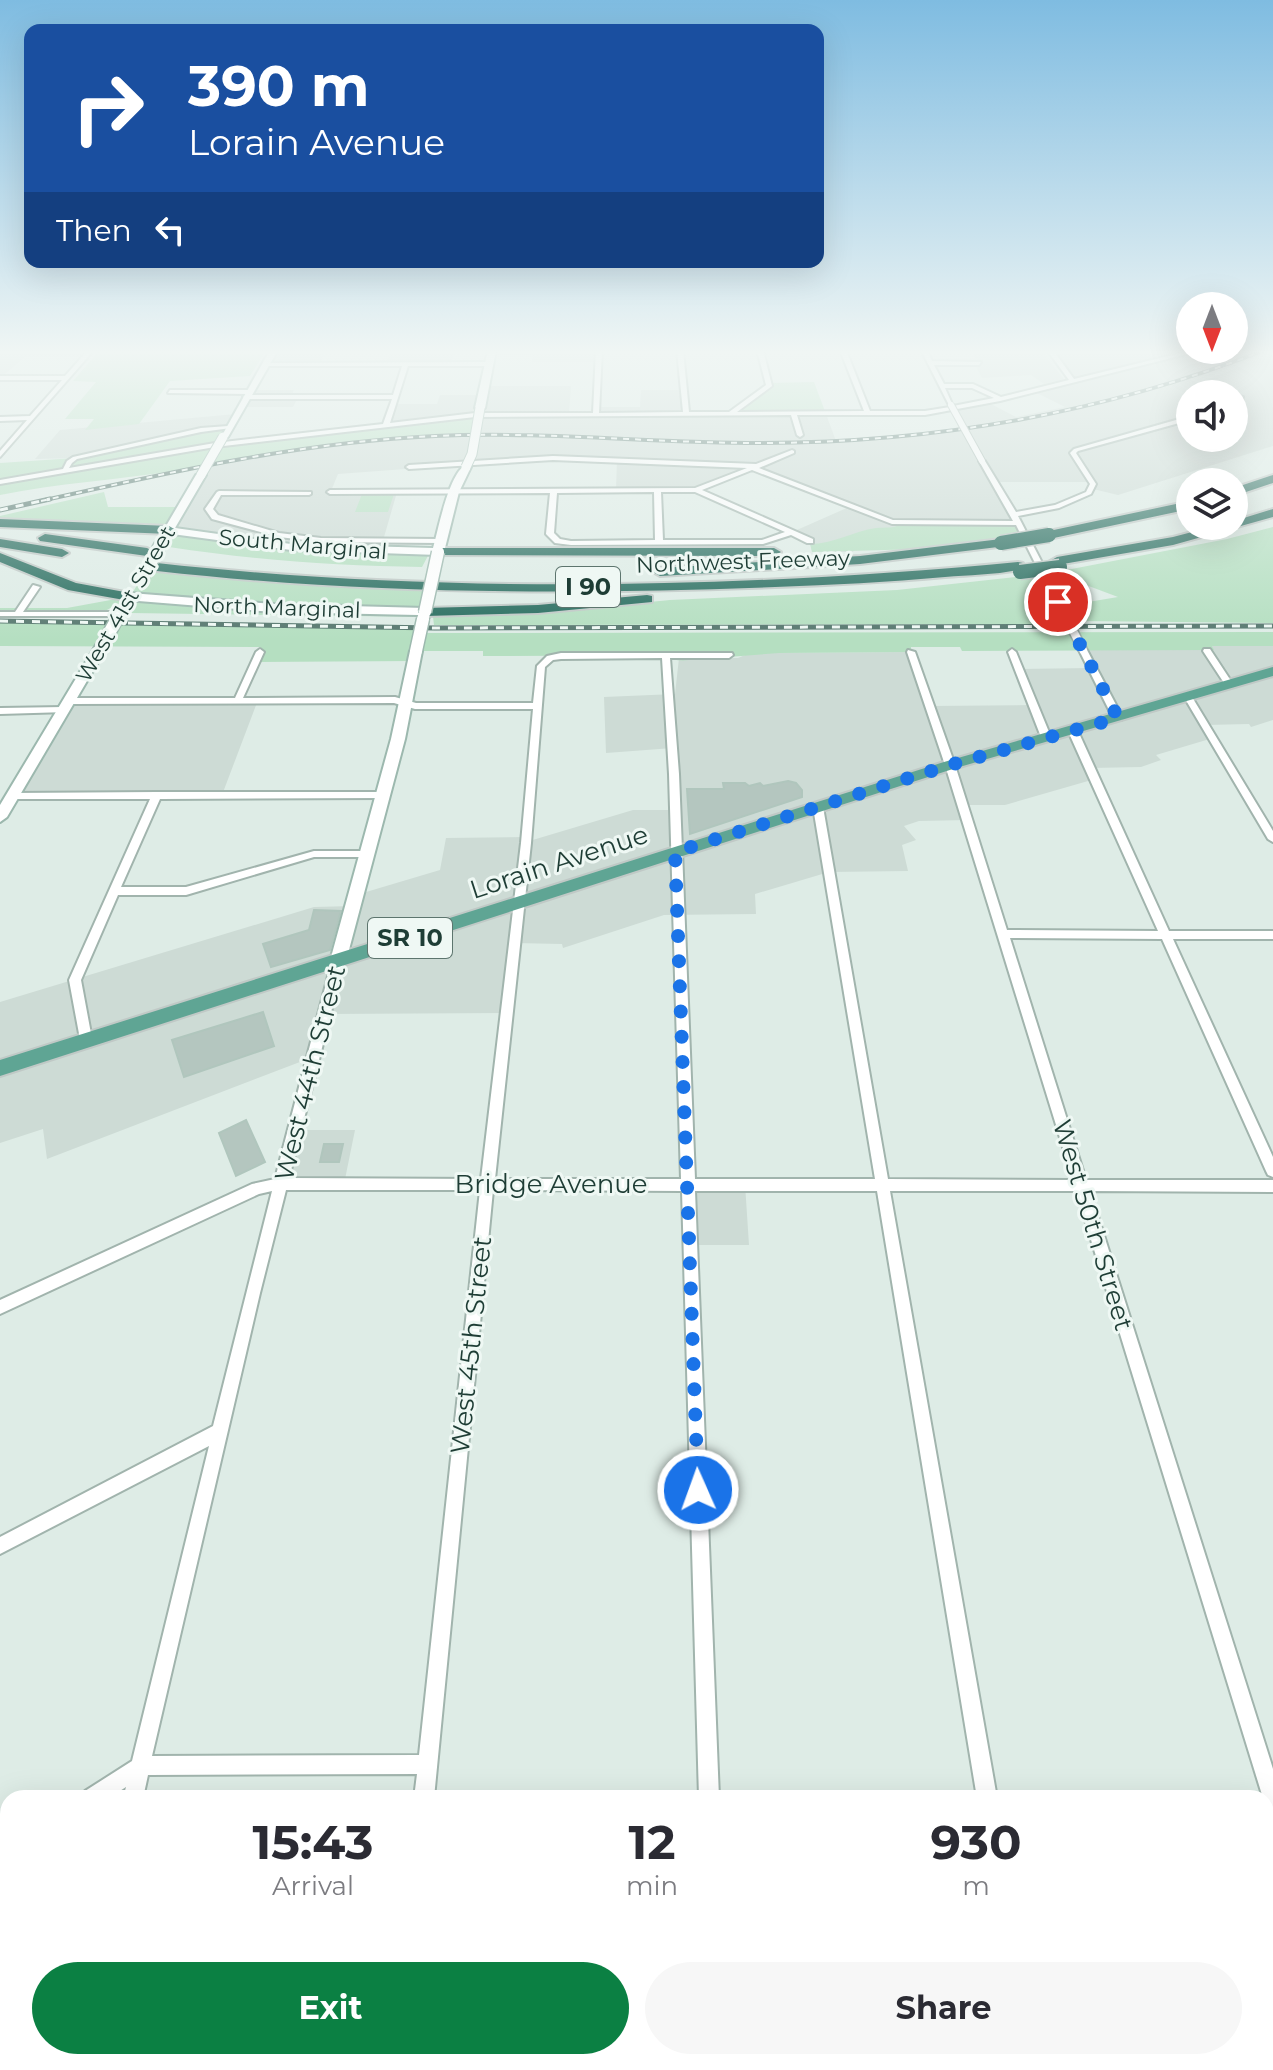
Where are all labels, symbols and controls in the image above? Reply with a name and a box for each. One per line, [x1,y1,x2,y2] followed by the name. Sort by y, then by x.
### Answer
[188,52,369,120] text: 390 m
[56,56,160,160] icon: right
[188,120,445,164] text: Lorain Avenue
[148,208,192,252] icon: left
[56,212,132,249] text: Then
[1176,292,1248,364] north arrow
[1176,292,1248,540] map controls
[1176,380,1248,452] button: sound
[1176,468,1248,540] button: layers
[70,521,181,687] street label: West 41st Street
[218,524,388,565] street label: South Marginal
[636,544,851,579] street label: Northwest Freeway
[556,567,620,607] road number: I 90
[1024,568,1092,636] pin
[1036,580,1080,624] icon: arrive
[193,591,361,624] street label: North Marginal
[466,818,652,906] street label: Lorain Avenue
[368,918,452,958] road number: SR 10
[268,962,352,1184] street label: West 44th Street
[1046,1116,1140,1334] street label: West 50th Street
[455,1168,647,1200] street label: Bridge Avenue
[444,1235,498,1455] street label: West 45th Street
[656,1448,740,1532] position arrow
[252,1813,374,1871] text: 15:43
[628,1813,676,1871] text: 12
[930,1813,1022,1871] text: 930
[272,1870,354,1902] text: Arrival
[626,1870,678,1902] text: min
[962,1870,990,1902] text: m
[32,1962,629,2054] button: Exit
[645,1962,1242,2054] button: Share

